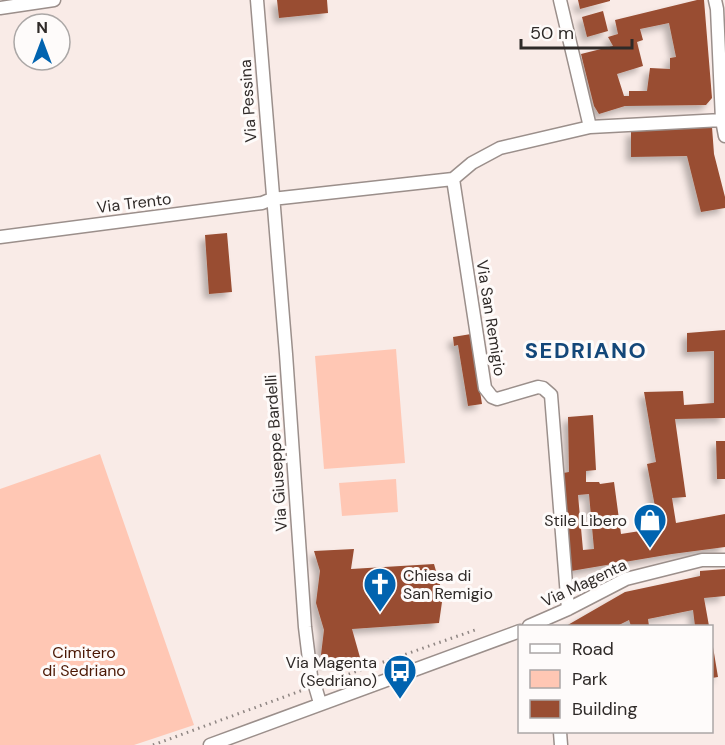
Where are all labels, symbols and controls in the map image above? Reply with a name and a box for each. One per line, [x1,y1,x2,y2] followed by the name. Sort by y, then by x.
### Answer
[12,12,72,72] north arrow
[521,12,632,50] scale bar
[36,17,48,38] text: N
[530,21,574,45] text: 50 m
[235,59,261,143] street label: Via Pessina
[95,188,173,218] street label: Via Trento
[471,258,511,378] street label: Via San Remigio
[525,336,647,365] district label: SEDRIANO
[260,374,292,532] street label: Via Giuseppe Bardelli
[632,502,668,549] shop icon: Stile Libero
[544,510,627,531] place label: Stile Libero
[538,554,630,612] street label: Via Magenta
[403,565,493,604] place label: Chiesa di San Remigio
[362,566,398,613] church icon: Chiesa di San Remigio
[518,625,713,733] legend
[572,637,614,661] text: Road
[42,642,126,681] park label: Cimitero di Sedriano
[285,652,377,691] place label: Via Magenta (Sedriano)
[382,653,418,700] bus stop icon: Via Magenta (Sedriano)
[572,667,608,691] text: Park
[572,697,637,721] text: Building

